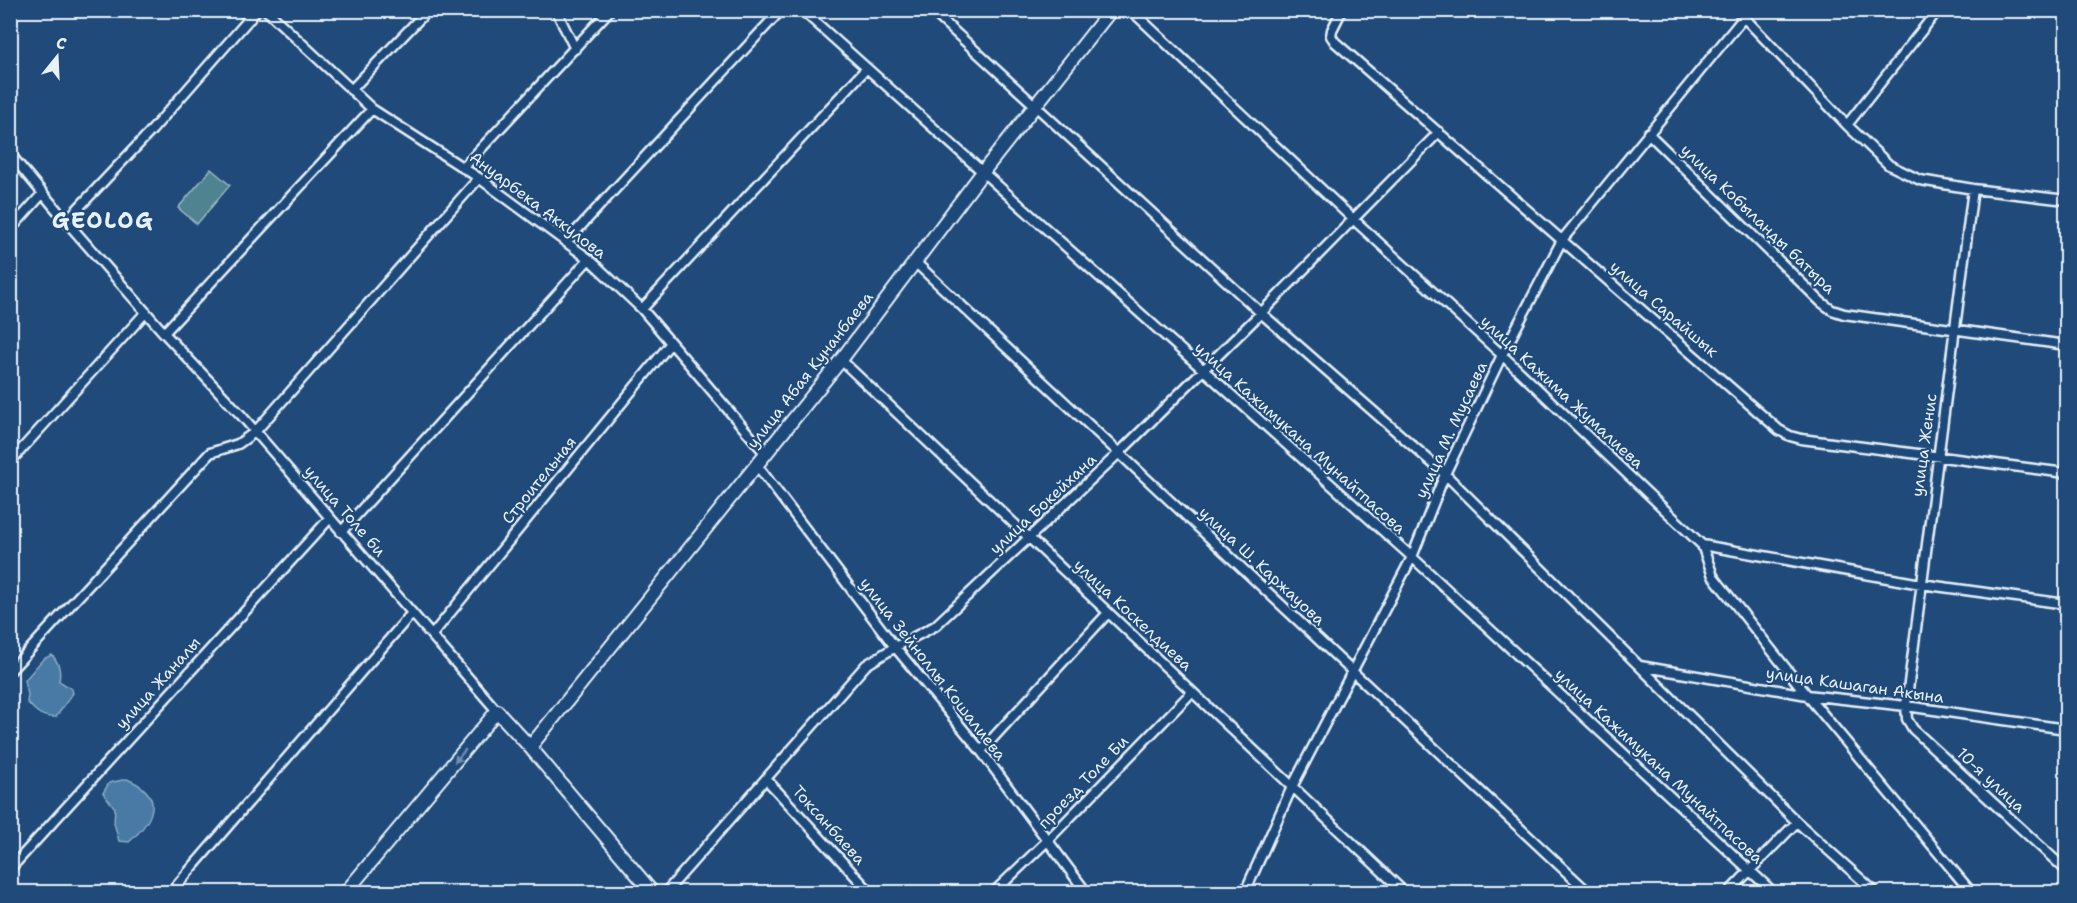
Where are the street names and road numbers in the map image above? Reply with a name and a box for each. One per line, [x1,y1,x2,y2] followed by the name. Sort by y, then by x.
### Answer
[1676,139,1840,299] street label: улица Кобыланды батыра
[465,147,611,263] street label: Ануарбека Аккулова
[1605,256,1723,362] street label: улица Сарайшык
[742,287,878,453] street label: улица Абая Кунанбаева
[1476,311,1648,473] street label: улица Кажима Жумалиева
[1190,337,1410,539] street label: улица Кажимукана Мунайтпасова
[1410,358,1492,502] street label: улица М. Мусаева
[1906,392,1942,498] street label: улица Женис
[497,432,581,528] street label: Строительная
[985,449,1101,559] street label: улица Бокейхана
[299,461,391,561] street label: улица Толе би
[1194,502,1330,630] street label: улица Ш. Каржауова
[1069,555,1197,675] street label: улица Коскелдиева
[855,573,1011,765] street label: улица Зейноллы Кошалиева
[111,632,205,734] street label: улица Жаналы
[1765,662,1945,708] street label: улица Кашаган Акына
[1550,664,1768,868] street label: улица Кажимукана Мунайтпасова
[1033,731,1133,833] street label: проезд Толе Би
[1952,743,2030,817] street label: 10-я улица
[788,781,870,869] street label: Токсанбаева

